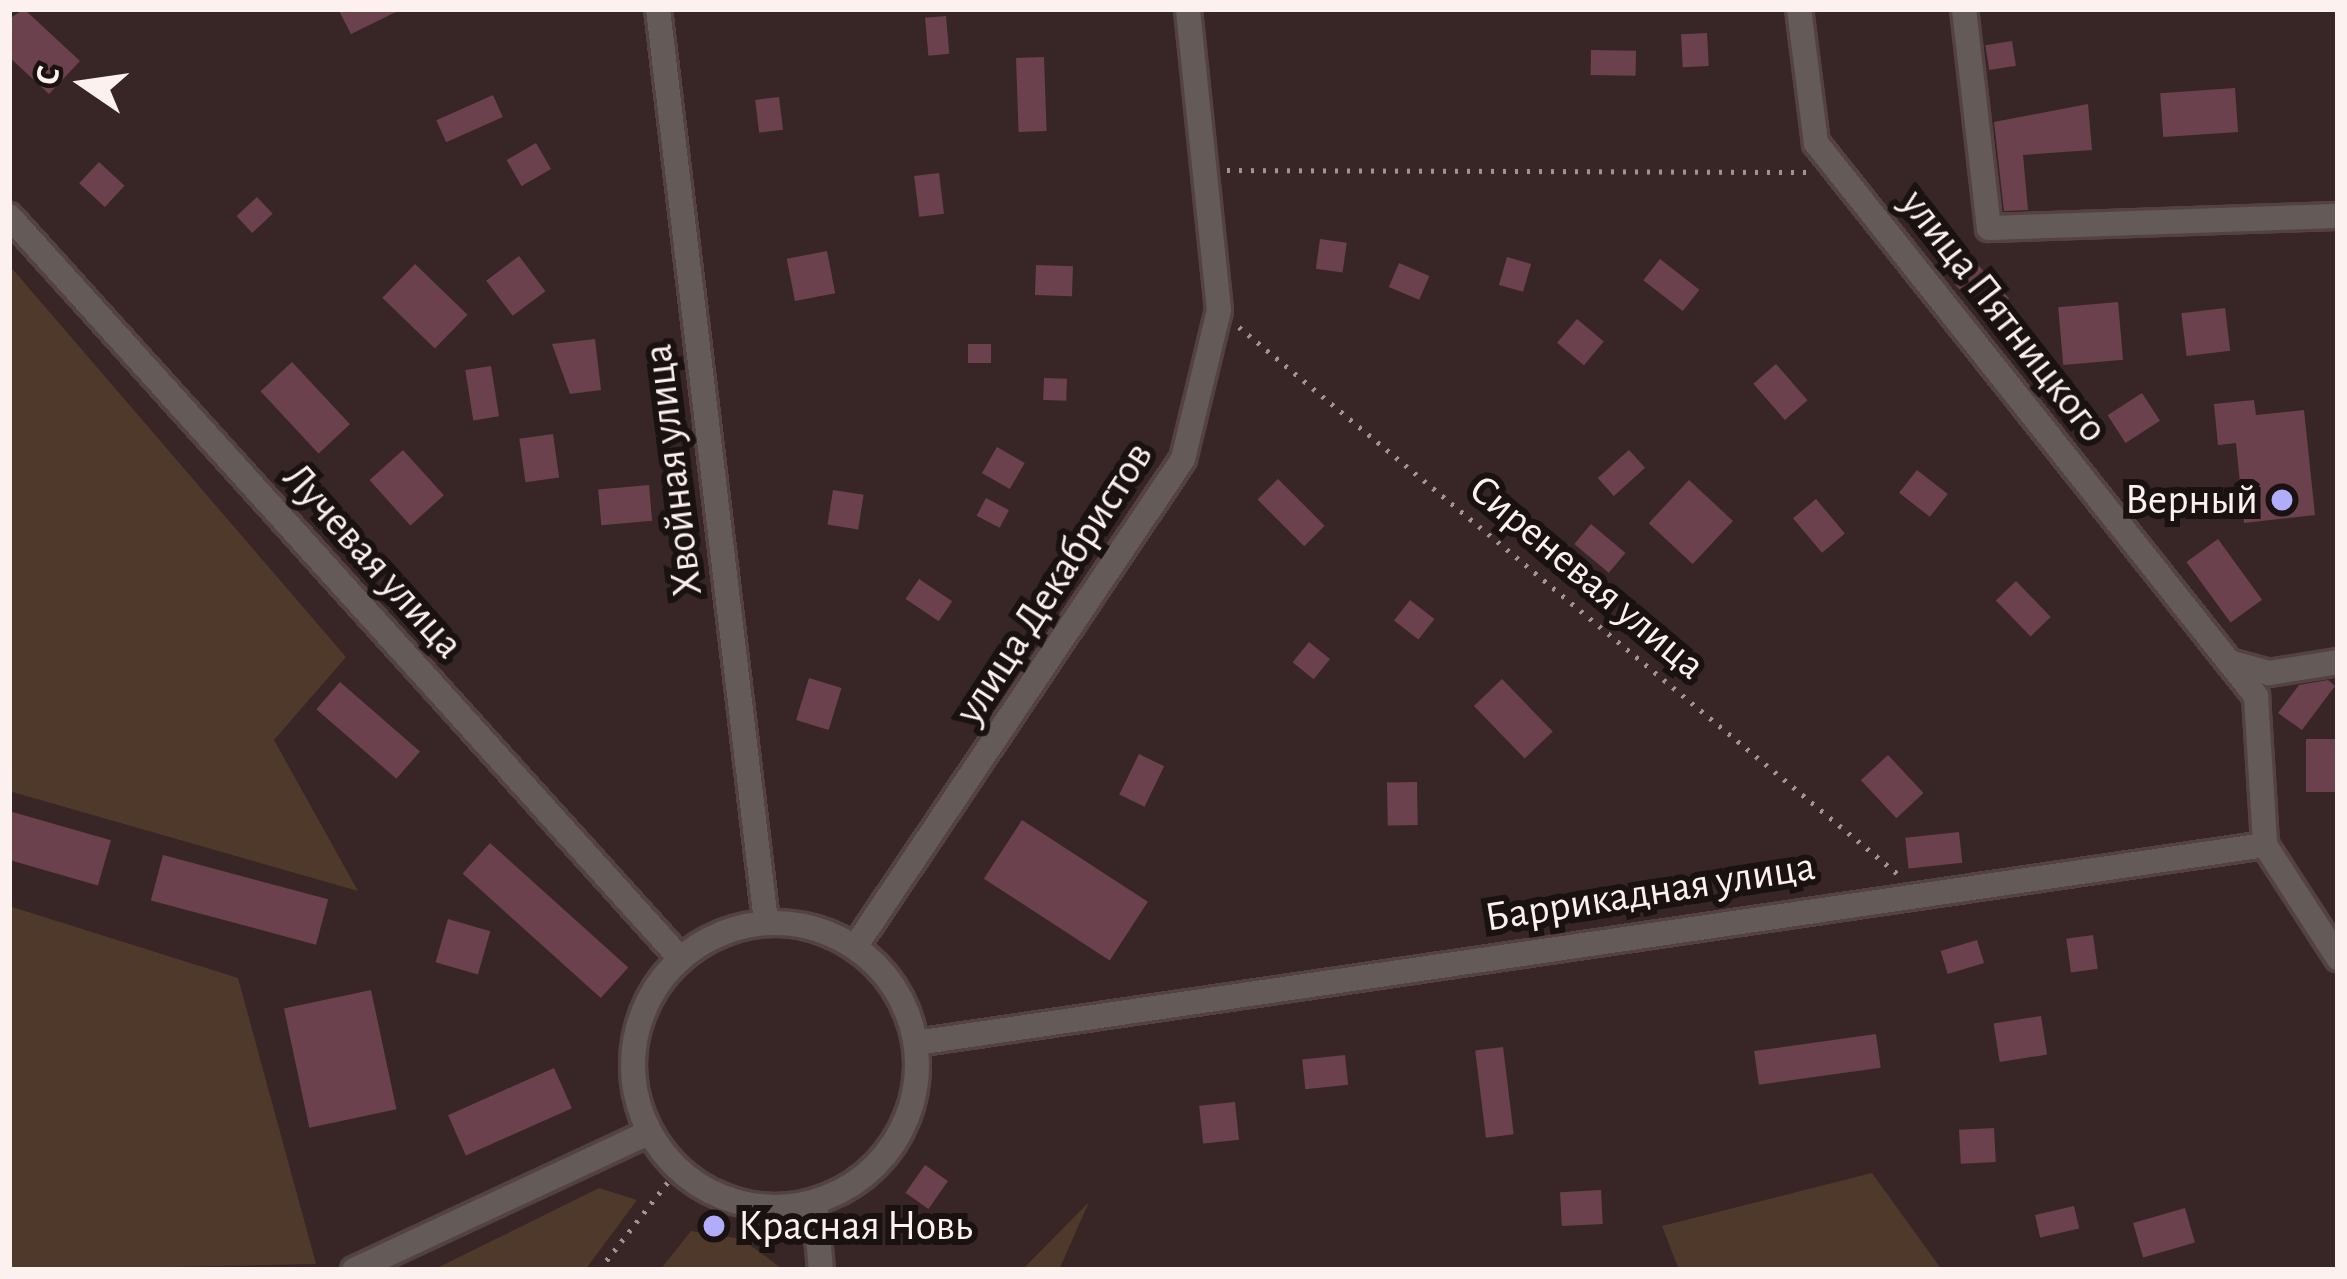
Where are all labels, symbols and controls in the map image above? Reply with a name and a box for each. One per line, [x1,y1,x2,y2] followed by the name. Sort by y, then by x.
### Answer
[24,24,144,144] north arrow
[30,63,67,88] text: С
[1890,179,2118,453] street label: улица Пятницкого
[633,341,713,599] street label: Хвойная улица
[944,433,1164,733] street label: улица Декабристов
[272,453,474,669] street label: Лучевая улица
[1459,464,1715,690] street label: Сиреневая улица
[2125,475,2258,525] place label: Верный
[2269,487,2295,513] marker: Верный
[1481,841,1819,943] street label: Баррикадная улица
[738,1201,973,1251] place label: Красная Новь
[701,1213,727,1239] marker: Красная Новь

